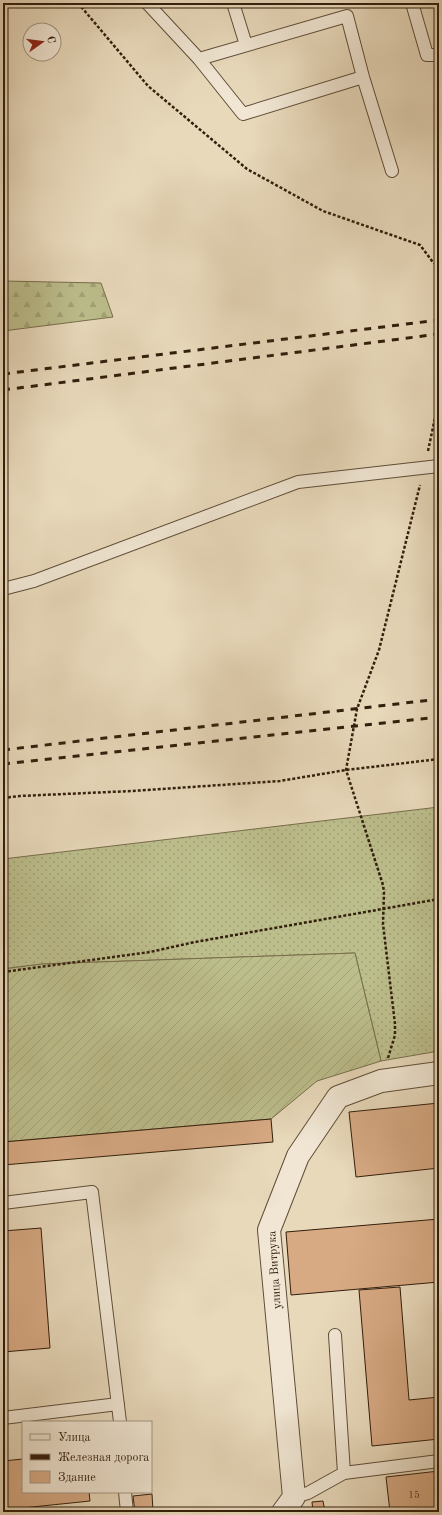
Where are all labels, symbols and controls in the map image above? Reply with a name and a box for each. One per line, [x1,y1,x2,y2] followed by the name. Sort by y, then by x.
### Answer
[22,22,62,62] north arrow
[44,35,56,45] text: С
[266,1230,284,1310] street label: улица Витрука
[22,1421,152,1493] legend
[58,1432,91,1444] text: Улица
[58,1452,149,1464] text: Железная дорога
[58,1472,96,1484] text: Здание
[408,1490,420,1500] house number: 15

